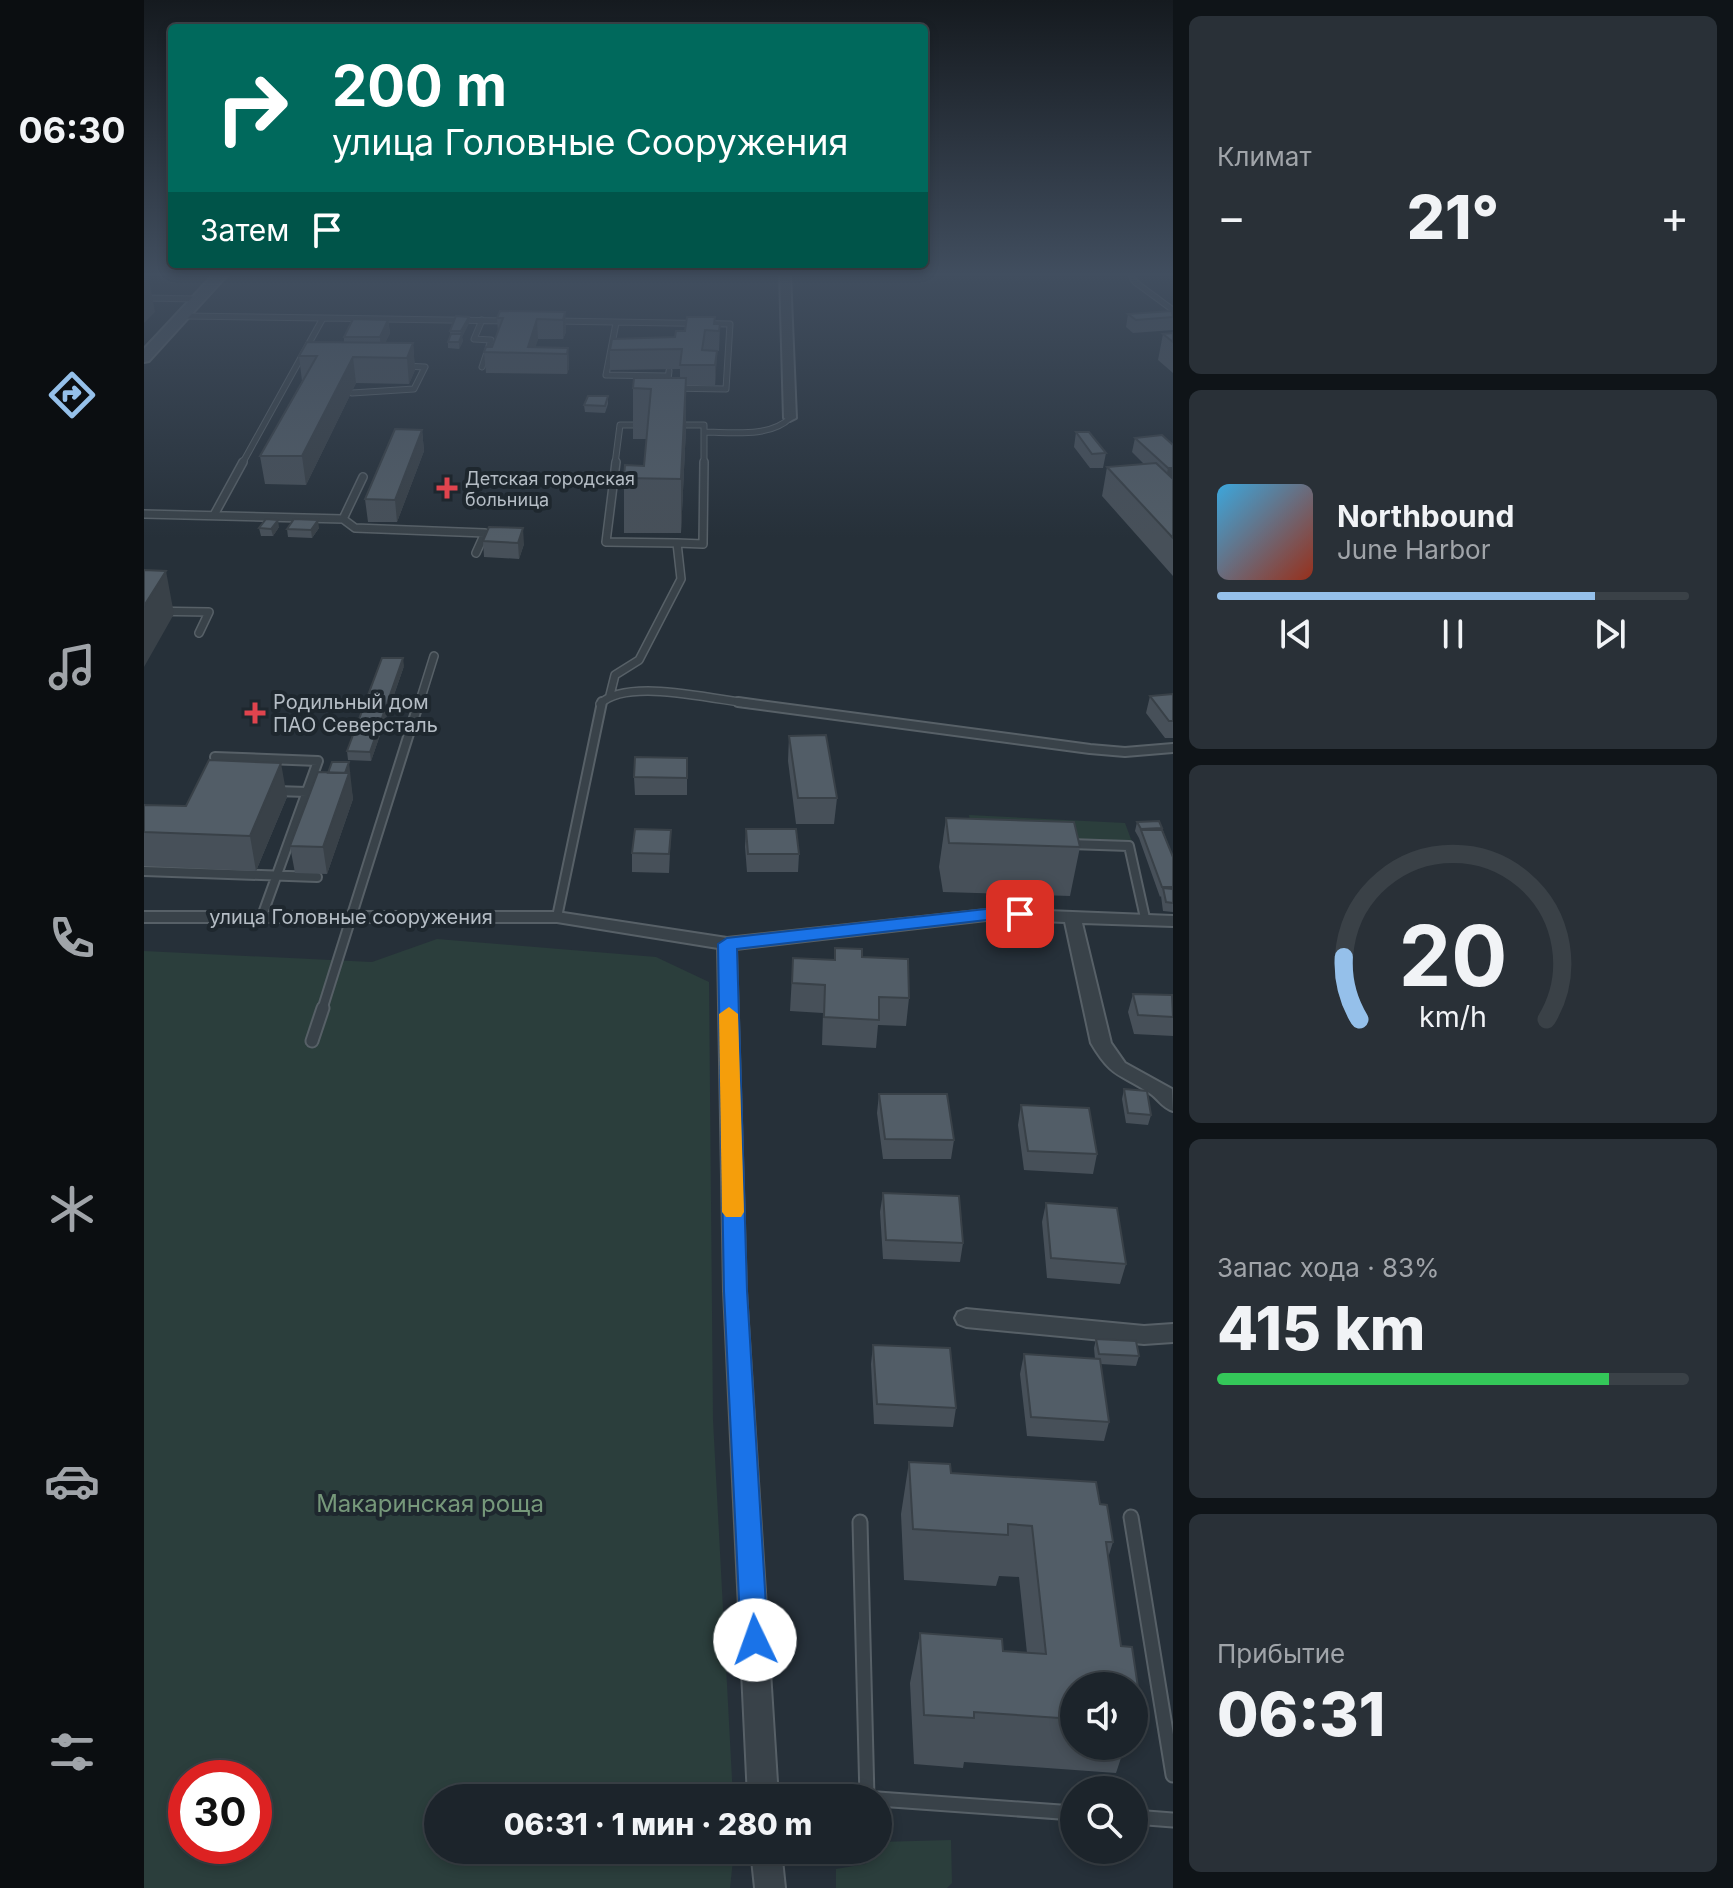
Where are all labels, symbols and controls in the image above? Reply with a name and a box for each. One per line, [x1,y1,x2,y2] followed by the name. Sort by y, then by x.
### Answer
[332,52,507,120] text: 200 m
[200,56,304,160] icon: right
[18,108,126,152] text: 06:30
[332,120,848,164] text: улица Головные Сооружения
[1217,141,1312,172] text: Климат
[1407,181,1499,253] text: 21°
[1217,190,1246,244] text: −
[1660,190,1689,244] text: +
[305,208,349,252] icon: arrive
[200,212,289,248] text: Затем
[44,367,100,423] icon: directions
[465,468,635,510] place label: Детская городская больница
[436,477,458,499] marker: Детская городская больница
[1337,498,1514,534] text: Northbound
[1337,534,1490,565] text: June Harbor
[1274,612,1318,656] icon: previous
[1431,612,1475,656] icon: pause
[1588,612,1632,656] icon: next
[44,639,100,695] icon: music
[273,690,438,737] place label: Родильный дом ПАО Северсталь
[244,702,266,724] marker: Родильный дом ПАО Северсталь
[986,880,1054,948] pin
[998,892,1042,936] icon: arrive
[209,905,493,929] street label: улица Головные сооружения
[1399,905,1507,1006] text: 20
[44,910,100,966] icon: phone
[1419,999,1487,1034] text: km/h
[44,1181,100,1237] icon: climate
[1217,1252,1440,1283] text: Запас хода · 83%
[1217,1292,1426,1364] text: 415 km
[44,1453,100,1509] icon: car
[316,1489,544,1518] park label: Макаринская роща
[713,1598,797,1682] position arrow
[1217,1638,1345,1669] text: Прибытие
[1060,1672,1148,1864] map controls
[1060,1672,1148,1760] button: sound
[1217,1678,1385,1750] text: 06:31
[44,1724,100,1780] icon: filters
[168,1760,272,1864] speed limit sign: 30
[1060,1776,1148,1864] button: search
[504,1806,812,1842] text: 06:31 · 1 мин · 280 m

